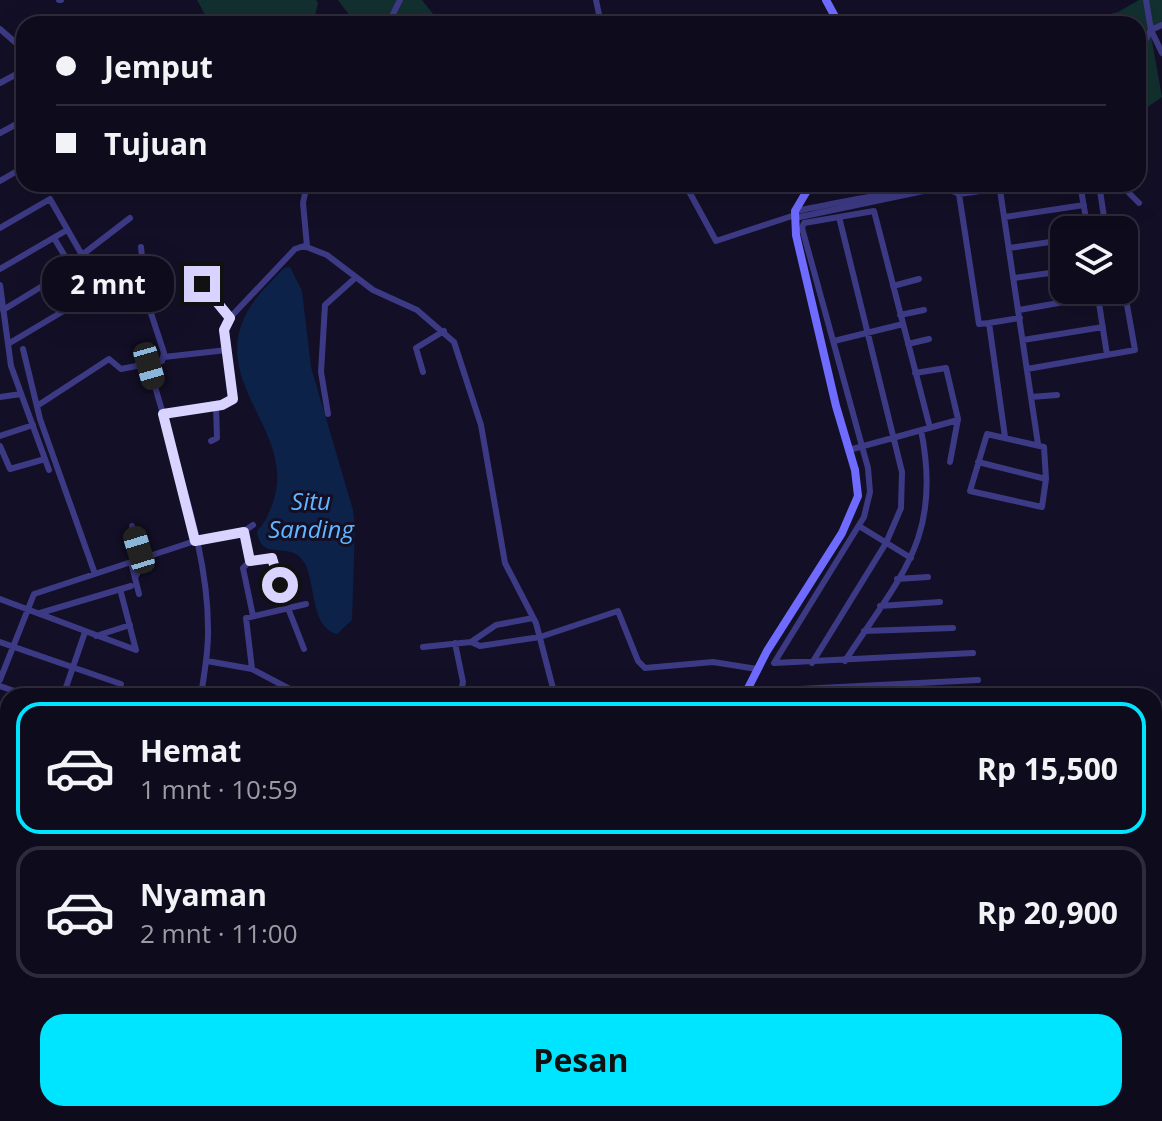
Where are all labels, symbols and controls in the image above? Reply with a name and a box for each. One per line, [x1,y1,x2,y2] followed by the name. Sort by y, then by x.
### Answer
[104,46,213,87] text: Jemput
[104,123,208,164] text: Tujuan
[1050,216,1138,304] map controls
[1050,216,1138,304] button: layers
[42,256,174,312] callout: 2 mnt
[70,266,146,302] text: 2 mnt
[184,266,220,302] route end
[131,340,167,392] car
[268,484,355,545] water label: Situ Sanding
[121,524,157,576] car
[262,567,298,603] route start
[140,730,241,771] text: Hemat
[44,732,116,804] icon: car
[977,748,1118,789] text: Rp 15,500
[140,771,298,807] text: 1 mnt · 10:59
[140,874,267,915] text: Nyaman
[44,876,116,948] icon: car
[977,892,1118,933] text: Rp 20,900
[140,915,298,951] text: 2 mnt · 11:00
[40,1014,1122,1106] button: Pesan

